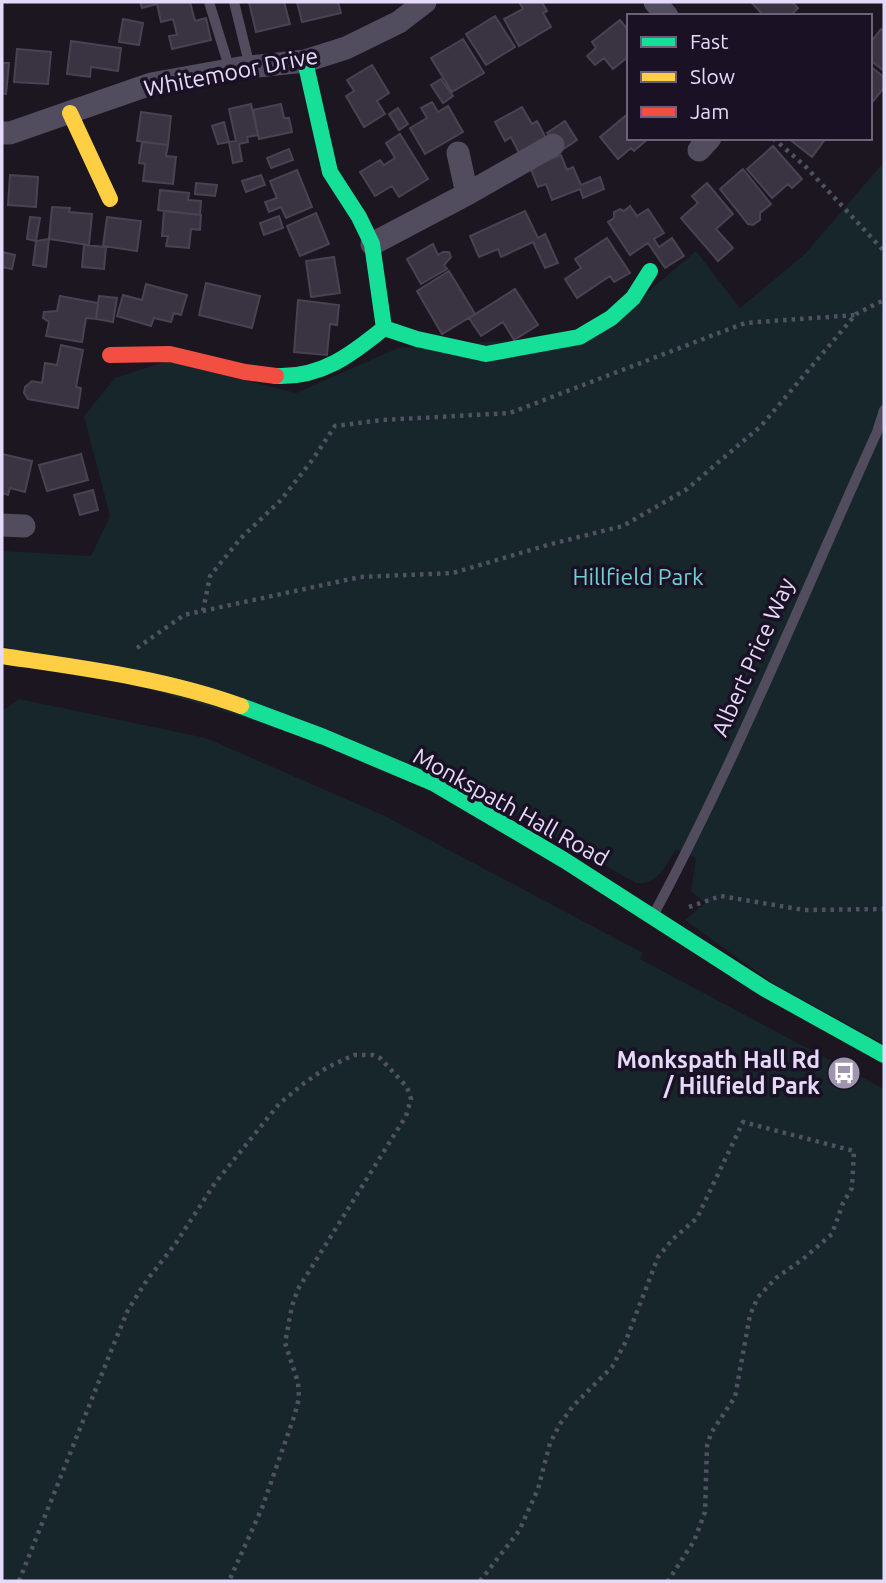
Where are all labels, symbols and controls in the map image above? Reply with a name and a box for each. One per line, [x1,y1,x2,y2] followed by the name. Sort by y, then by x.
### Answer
[627,14,872,140] legend
[690,29,728,53] text: Fast
[142,42,320,101] street label: Whitemoor Drive
[690,64,735,88] text: Slow
[690,99,729,123] text: Jam
[572,564,704,589] park label: Hillfield Park
[706,574,799,740] street label: Albert Price Way
[409,743,613,871] street label: Monkspath Hall Road
[616,1047,820,1098] place label: Monkspath Hall Rd / Hillfield Park
[825,1054,863,1092] bus stop icon: Monkspath Hall Rd / Hillfield Park

